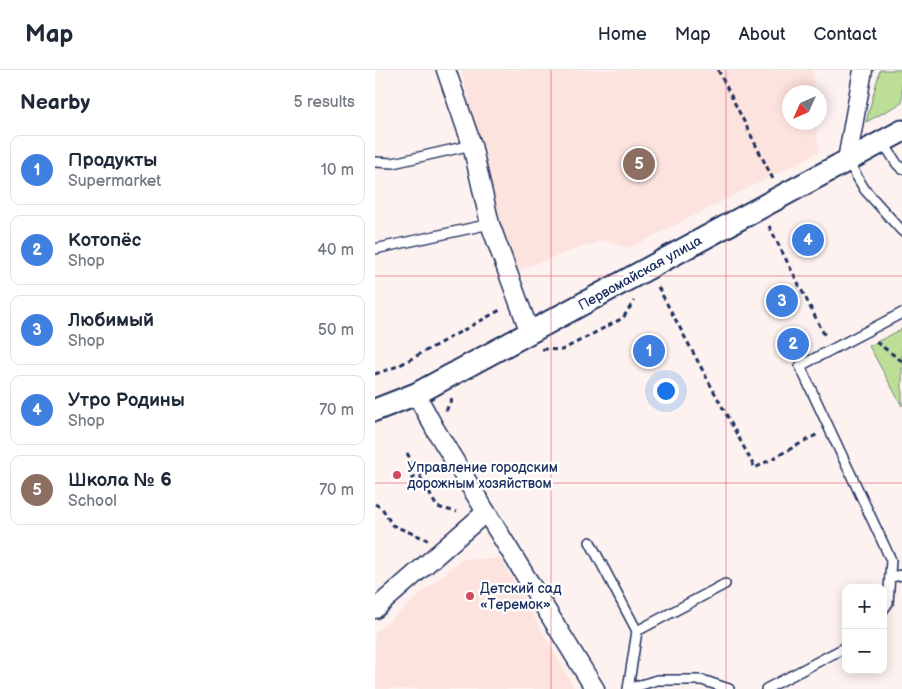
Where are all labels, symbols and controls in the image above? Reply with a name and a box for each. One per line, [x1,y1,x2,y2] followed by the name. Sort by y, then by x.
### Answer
[25,20,73,49] text: Map
[598,24,647,45] text: Home
[675,24,711,45] text: Map
[739,24,786,45] text: About
[814,24,877,45] text: Contact
[782,85,827,130] north arrow
[20,90,90,115] text: Nearby
[293,93,355,112] text: 5 results
[623,145,655,183] pin: 5
[68,149,157,172] text: Продукты
[34,161,40,180] text: 1
[321,161,354,180] text: 10 m
[68,172,161,191] text: Supermarket
[792,221,824,259] pin: 4
[68,229,141,252] text: Котопёс
[575,232,706,314] street label: Первомайская улица
[32,241,42,260] text: 2
[317,241,354,260] text: 40 m
[68,252,105,271] text: Shop
[766,282,798,320] pin: 3
[68,309,154,332] text: Любимый
[32,321,42,340] text: 3
[318,321,354,340] text: 50 m
[777,325,809,363] pin: 2
[68,332,105,351] text: Shop
[633,332,665,370] pin: 1
[653,378,679,404] your location
[68,389,185,412] text: Утро Родины
[32,401,42,420] text: 4
[319,401,354,420] text: 70 m
[68,412,105,431] text: Shop
[407,459,558,492] place label: Управление городским дорожным хозяйством
[68,469,172,492] text: Школа № 6
[391,469,403,481] marker: Управление городским дорожным хозяйством
[32,481,42,500] text: 5
[319,481,354,500] text: 70 m
[68,492,117,511] text: School
[480,580,562,613] place label: Детский сад «Теремок»
[842,584,887,674] map controls
[842,584,887,629] button: +
[464,590,476,602] marker: Детский сад «Теремок»
[842,629,887,674] button: −

